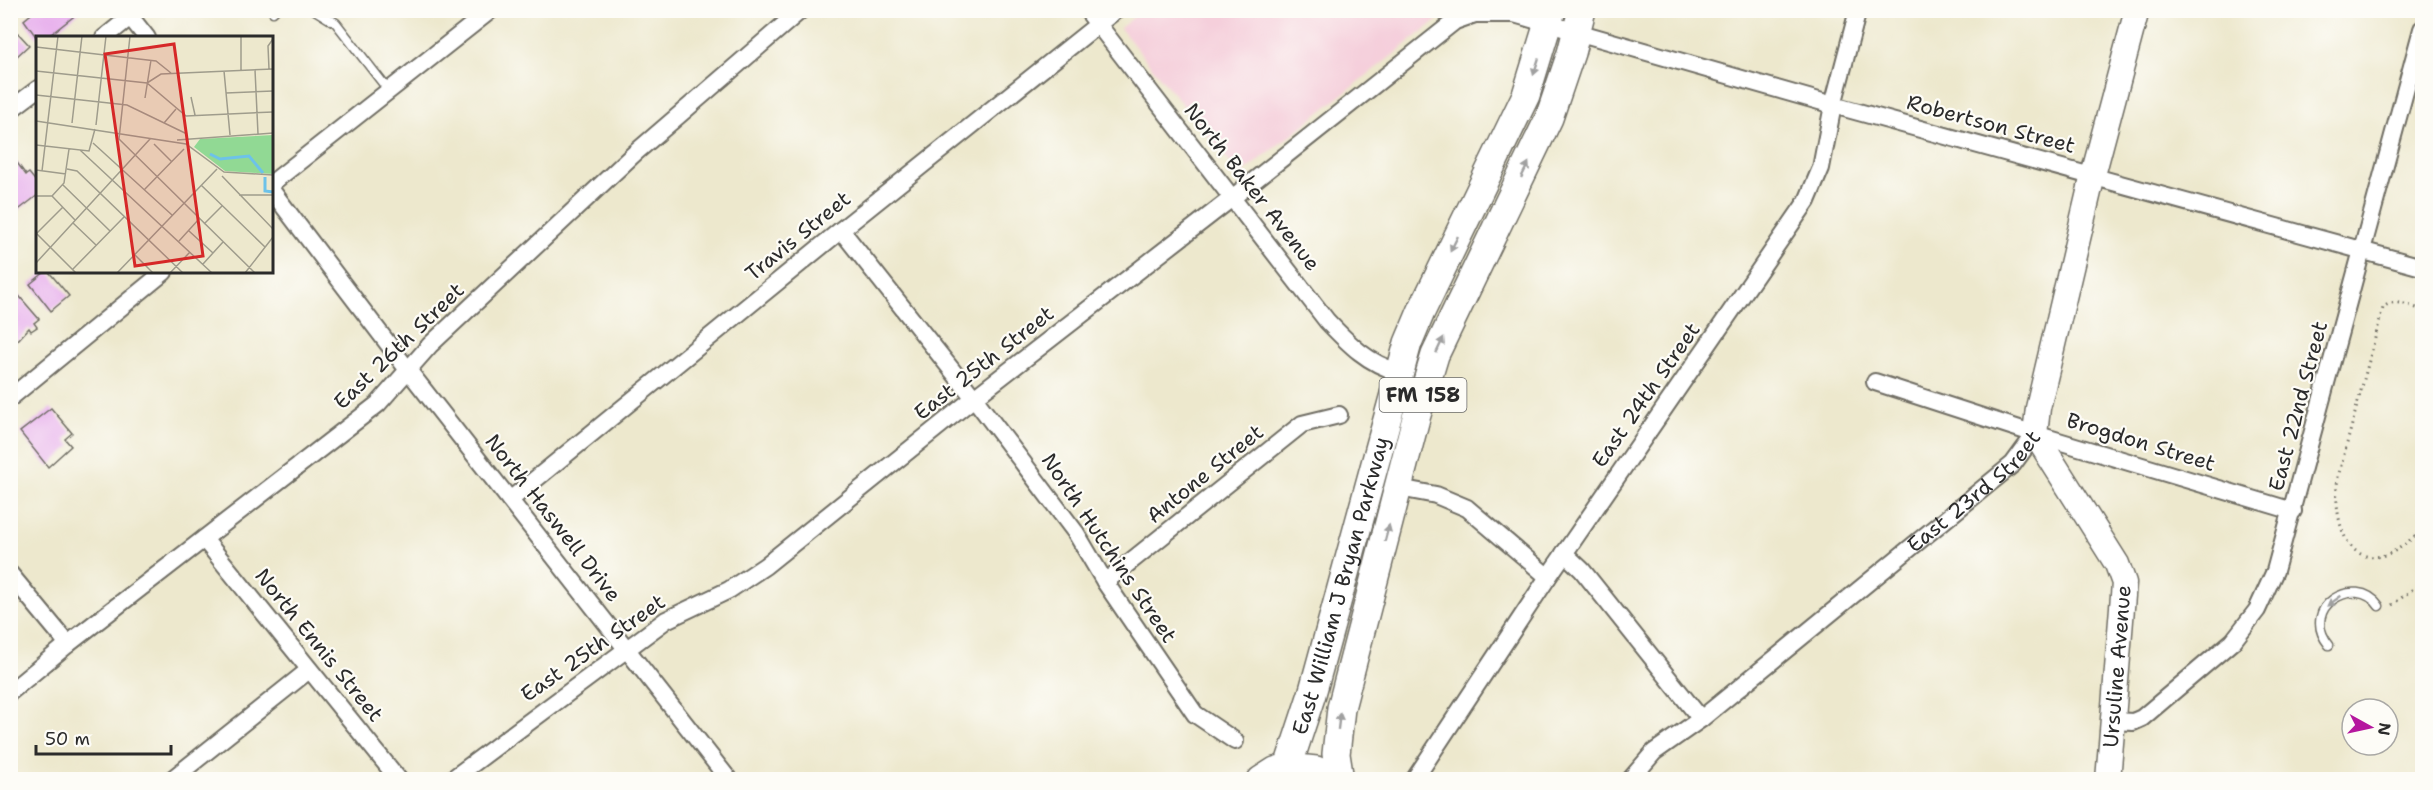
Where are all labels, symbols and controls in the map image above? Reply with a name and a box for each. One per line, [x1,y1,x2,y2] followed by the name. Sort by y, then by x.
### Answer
[36,36,273,273] inset map
[1531,58,1540,76] one-way arrow
[1904,88,2078,160] street label: Robertson Street
[1178,97,1326,277] street label: North Baker Avenue
[1520,161,1530,178] one-way arrow
[739,185,857,287] street label: Travis Street
[1450,235,1459,252] one-way arrow
[328,277,470,415] street label: East 26th Street
[908,300,1060,426] street label: East 25th Street
[1586,317,1706,473] street label: East 24th Street
[2262,318,2334,494] street label: East 22nd Street
[1435,336,1445,354] one-way arrow
[1380,378,1466,412] road number: FM 158
[2063,406,2219,478] street label: Brogdon Street
[1141,418,1269,530] street label: Antone Street
[1901,425,2047,559] street label: East 23rd Street
[479,428,627,608] street label: North Haswell Drive
[1285,434,1396,739] street label: East William J Bryan Parkway
[1035,448,1183,648] street label: North Hutchins Street
[1383,523,1392,541] one-way arrow
[248,563,390,727] street label: North Ennis Street
[2097,584,2138,749] street label: Ursuline Avenue
[515,588,671,708] street label: East 25th Street
[2326,595,2342,607] one-way arrow
[2340,697,2400,757] north arrow
[1334,712,1344,731] one-way arrow
[36,718,171,756] scale bar
[2373,721,2396,737] text: N
[45,727,90,751] text: 50 m

